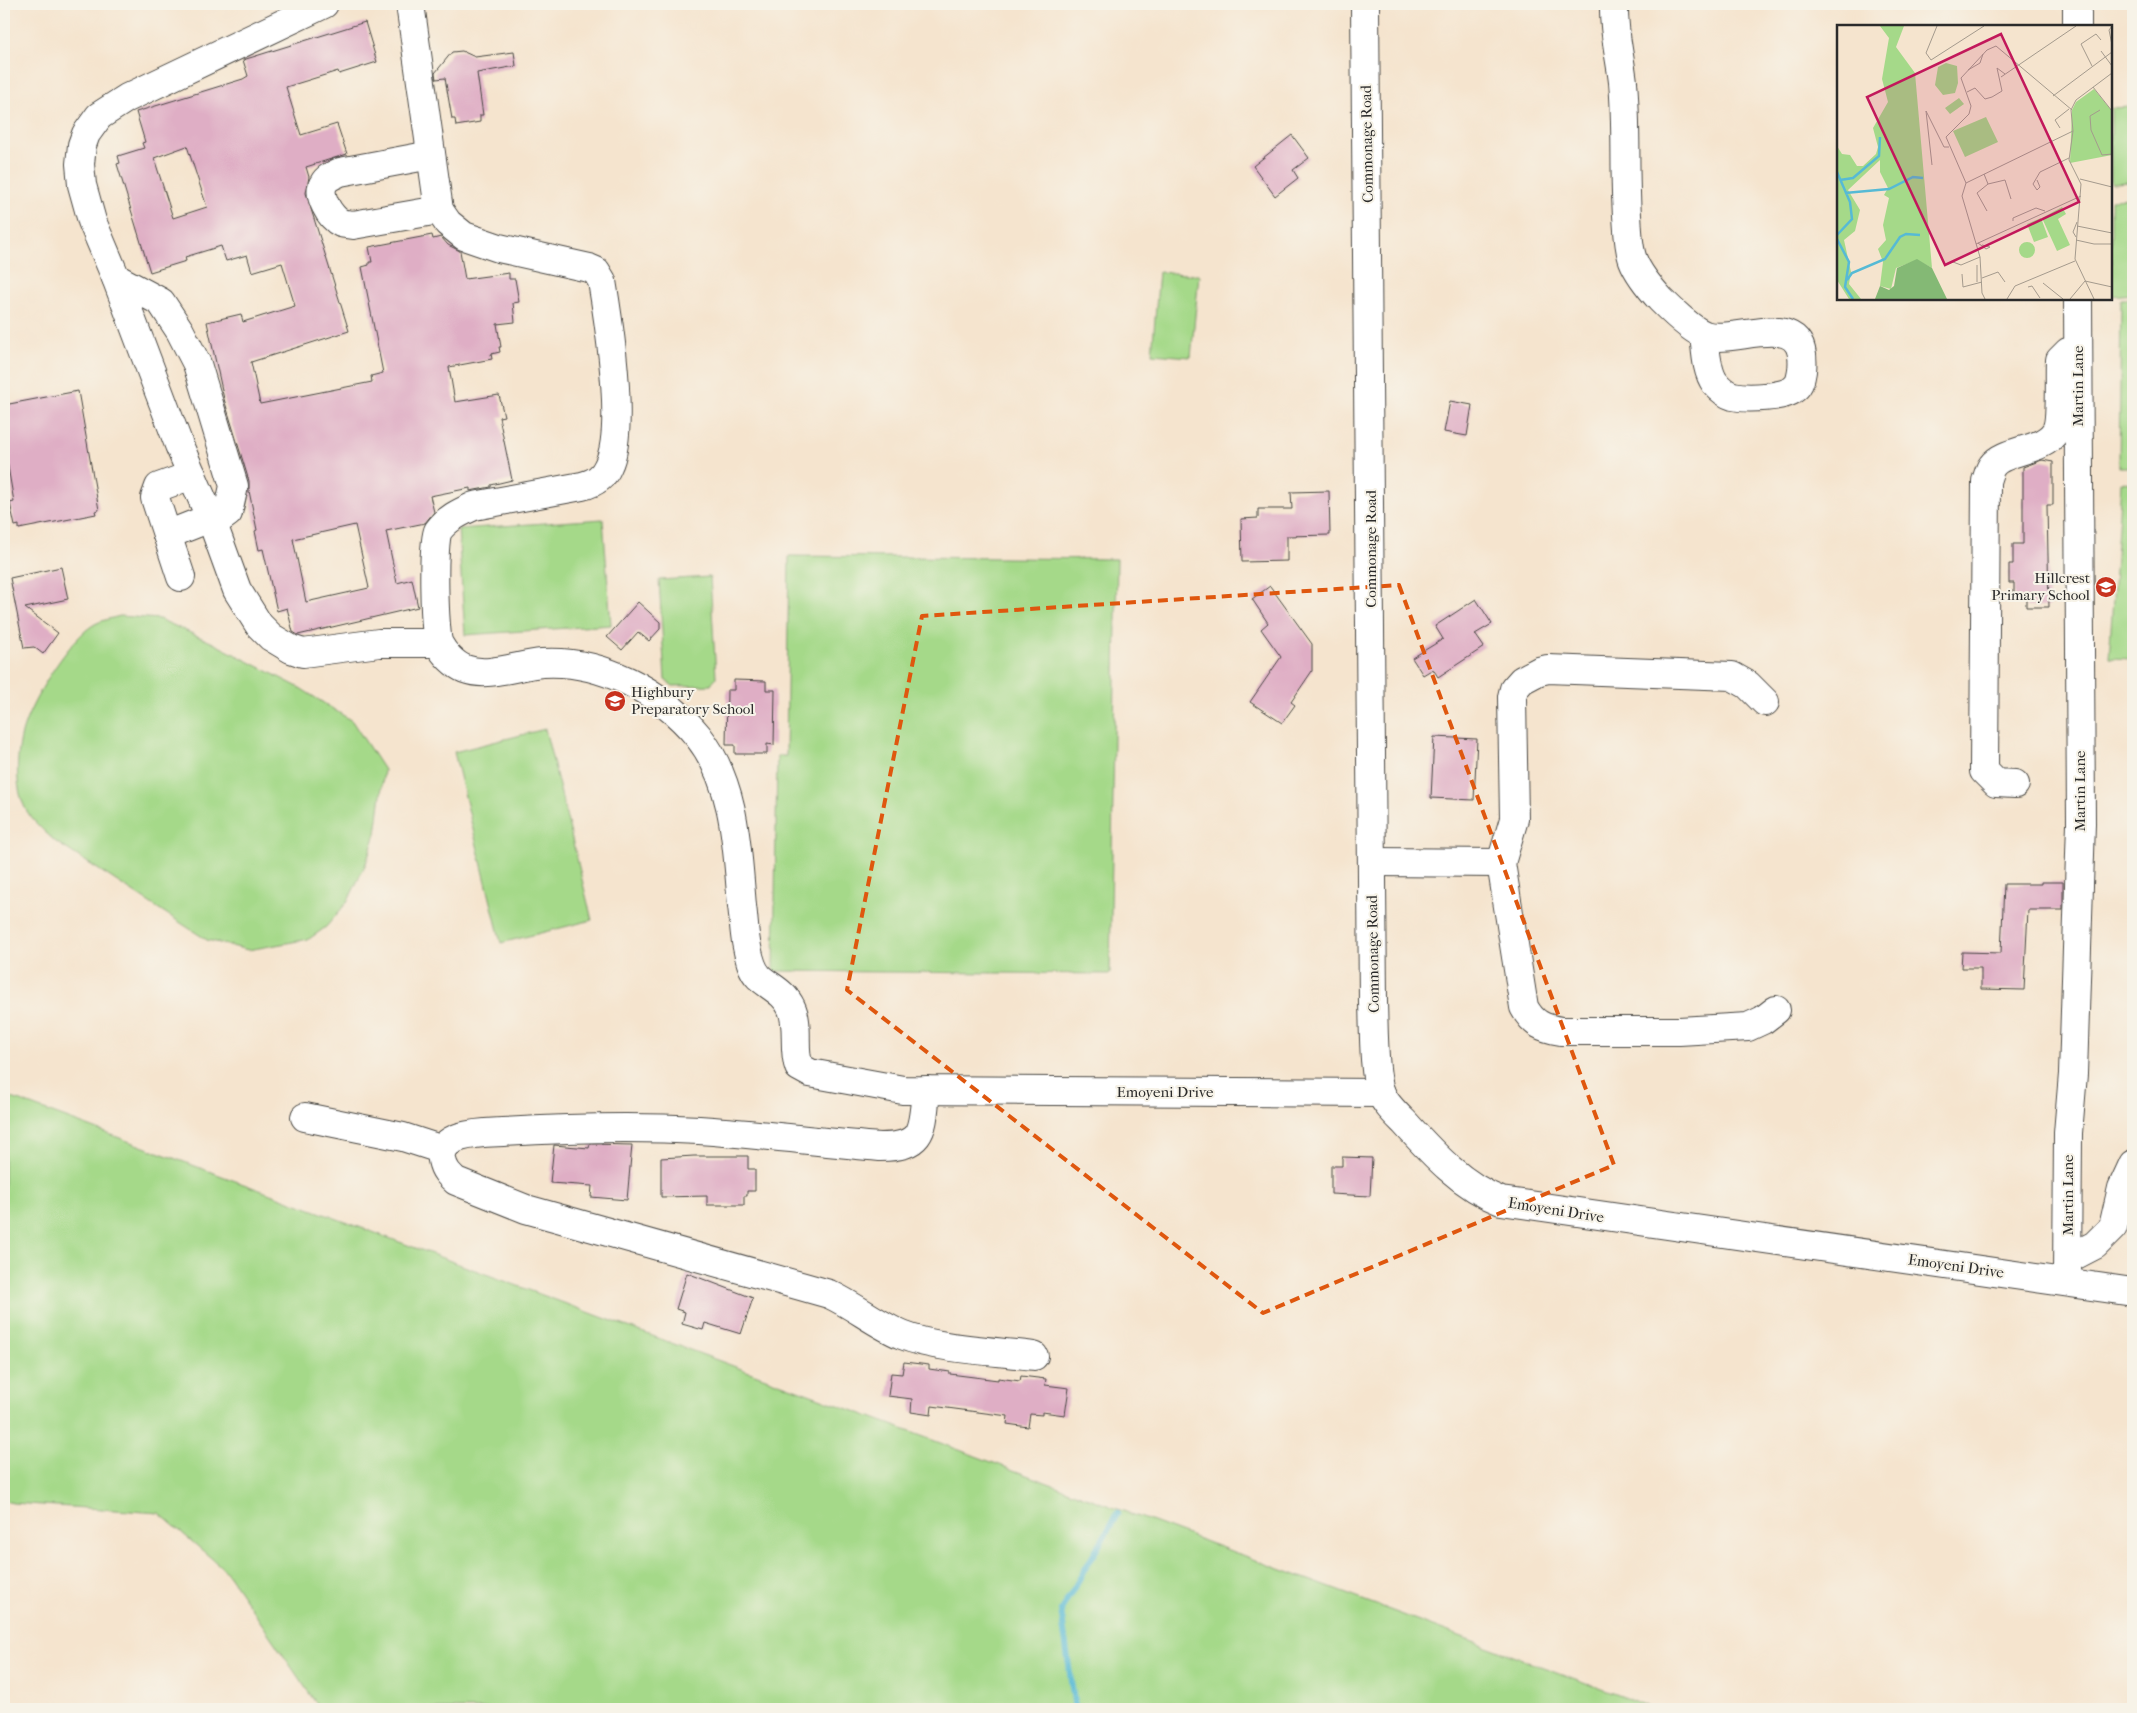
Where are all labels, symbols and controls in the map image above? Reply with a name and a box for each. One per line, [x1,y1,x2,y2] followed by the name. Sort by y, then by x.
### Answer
[1837,25,2112,300] inset map
[1357,84,1377,203] street label: Commonage Road
[2069,345,2087,426] street label: Martin Lane
[1362,489,1380,608] street label: Commonage Road
[1991,569,2091,604] place label: Hillcrest Primary School
[2094,575,2118,599] school or university icon: Hillcrest Primary School
[631,683,754,718] place label: Highbury Preparatory School
[603,689,627,713] school or university icon: Highbury Preparatory School
[2071,750,2089,831] street label: Martin Lane
[1363,894,1383,1013] street label: Commonage Road
[1117,1083,1214,1101] street label: Emoyeni Drive
[2059,1154,2077,1235] street label: Martin Lane
[1507,1194,1606,1227] street label: Emoyeni Drive
[1907,1250,2006,1282] street label: Emoyeni Drive

